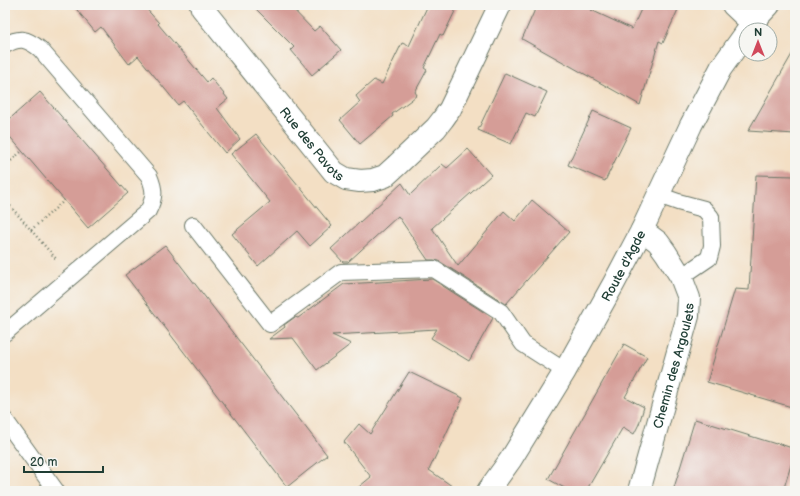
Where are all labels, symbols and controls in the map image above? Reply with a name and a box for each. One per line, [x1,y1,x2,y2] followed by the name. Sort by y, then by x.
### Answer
[738,22,778,62] north arrow
[754,26,762,39] text: N
[276,104,347,185] street label: Rue des Pavots
[598,227,650,305] street label: Route d'Agde
[650,302,698,430] street label: Chemin des Argoulets
[24,448,103,474] scale bar
[30,455,57,470] text: 20 m

